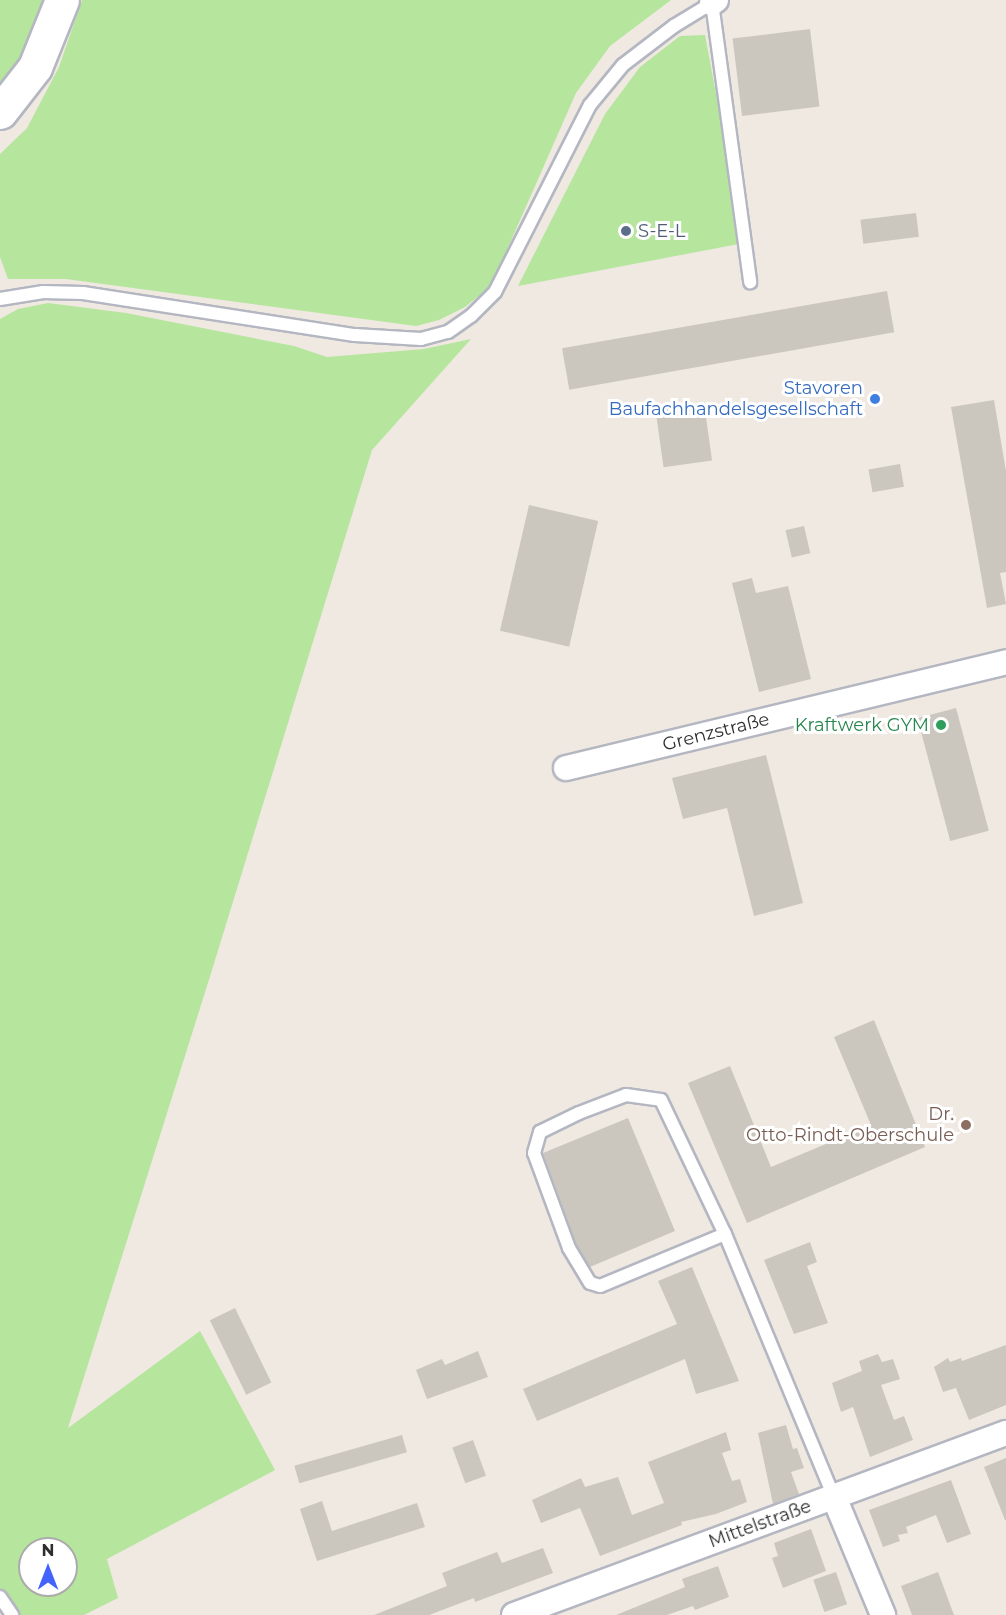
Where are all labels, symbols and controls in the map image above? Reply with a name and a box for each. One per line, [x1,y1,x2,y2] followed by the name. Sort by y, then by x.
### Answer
[638,220,685,242] place label: S-E-L
[619,224,633,238] marker: S-E-L
[609,378,863,420] place label: Stavoren Baufachhandelsgesellschaft
[868,392,882,406] marker: Stavoren Baufachhandelsgesellschaft
[660,708,772,756] street label: Grenzstraße
[795,714,929,736] place label: Kraftwerk GYM
[934,718,948,732] marker: Kraftwerk GYM
[746,1104,954,1146] place label: Dr. Otto-Rindt-Oberschule
[959,1118,973,1132] marker: Dr. Otto-Rindt-Oberschule
[706,1495,814,1553] street label: Mittelstraße
[18,1537,78,1597] north arrow
[42,1541,54,1560] text: N

